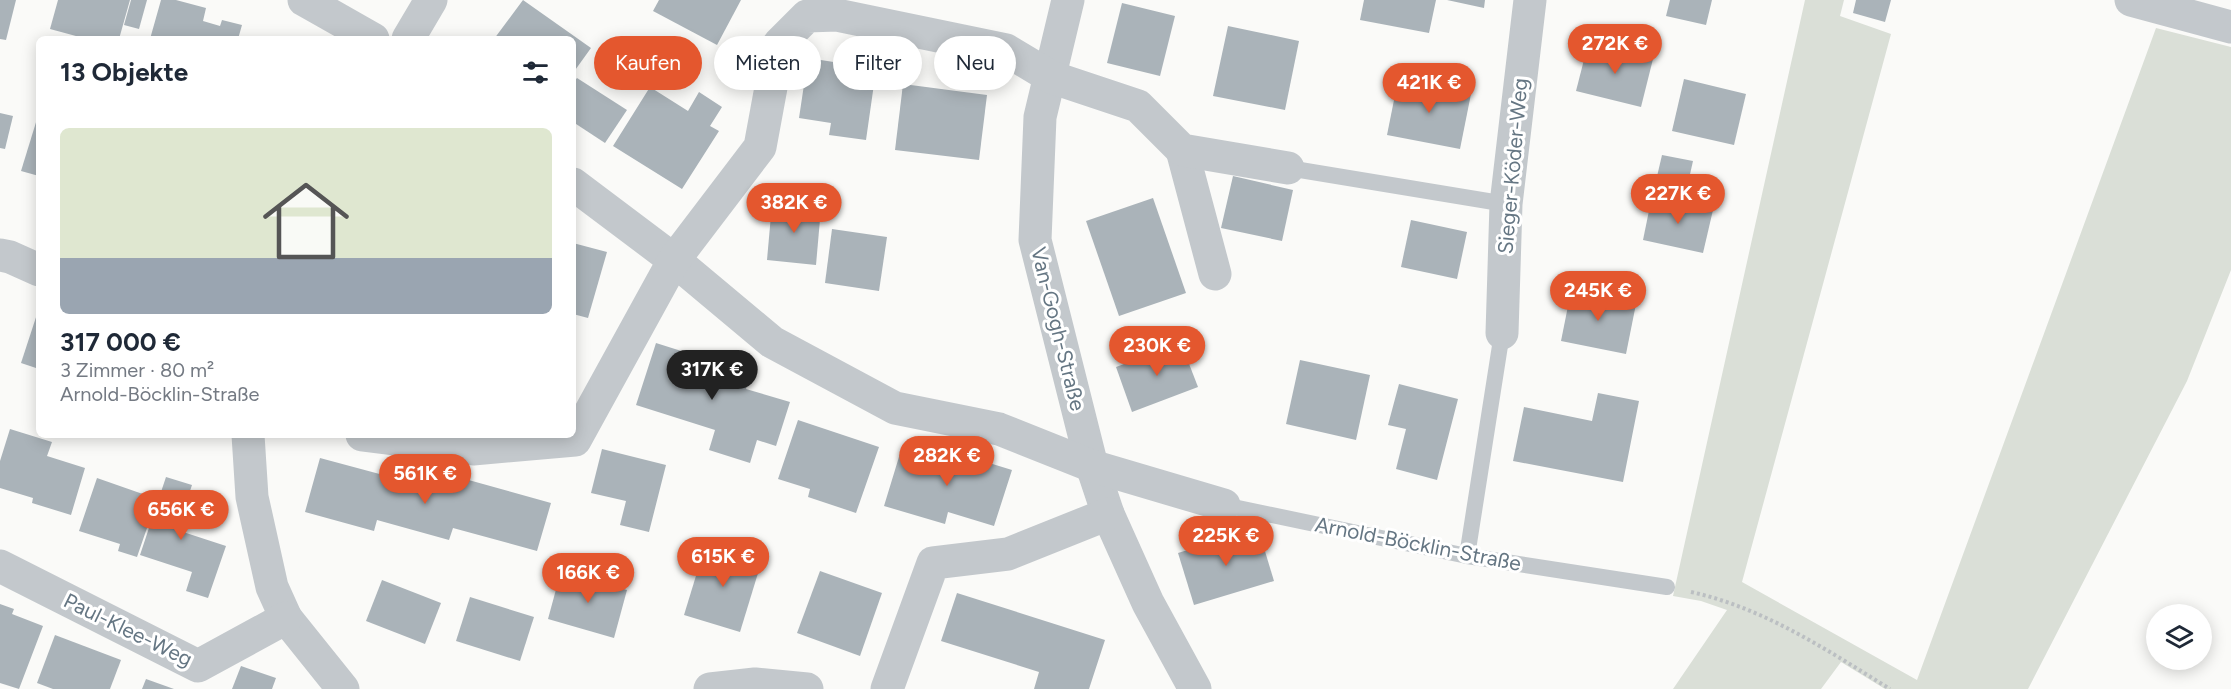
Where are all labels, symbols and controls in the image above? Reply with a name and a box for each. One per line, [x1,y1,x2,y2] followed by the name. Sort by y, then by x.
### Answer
[1566,24,1664,75] pin: 272K €
[1582,31,1648,55] text: 272K €
[594,36,702,90] chip: Kaufen
[714,36,821,90] chip: Mieten
[833,36,922,90] chip: Filter
[934,36,1016,90] chip: Neu
[60,56,188,88] text: 13 Objekte
[519,56,552,89] icon: filters
[1380,63,1478,114] pin: 421K €
[1397,70,1461,94] text: 421K €
[1492,77,1533,255] street label: Sieger-Köder-Weg
[252,167,360,275] icon: home
[1629,174,1727,225] pin: 227K €
[1645,181,1711,205] text: 227K €
[745,183,843,234] pin: 382K €
[761,190,827,214] text: 382K €
[1026,244,1091,413] street label: Van-Gogh-Straße
[1549,271,1647,322] pin: 245K €
[1564,278,1632,302] text: 245K €
[60,326,181,358] text: 317 000 €
[1108,326,1206,377] pin: 230K €
[1123,333,1191,357] text: 230K €
[663,350,761,401] pin: 317K €
[681,357,743,381] text: 317K €
[60,358,214,382] text: 3 Zimmer · 80 m²
[60,382,259,406] text: Arnold-Böcklin-Straße
[898,436,996,487] pin: 282K €
[913,443,981,467] text: 282K €
[376,454,474,505] pin: 561K €
[393,461,457,485] text: 561K €
[132,490,230,541] pin: 656K €
[148,497,214,521] text: 656K €
[1313,511,1523,576] street label: Arnold-Böcklin-Straße
[1177,516,1275,567] pin: 225K €
[1193,523,1259,547] text: 225K €
[674,537,772,588] pin: 615K €
[691,544,755,568] text: 615K €
[539,553,637,604] pin: 166K €
[556,560,620,584] text: 166K €
[60,588,197,671] street label: Paul-Klee-Weg
[2146,604,2212,670] map controls
[2146,604,2212,670] button: layers

